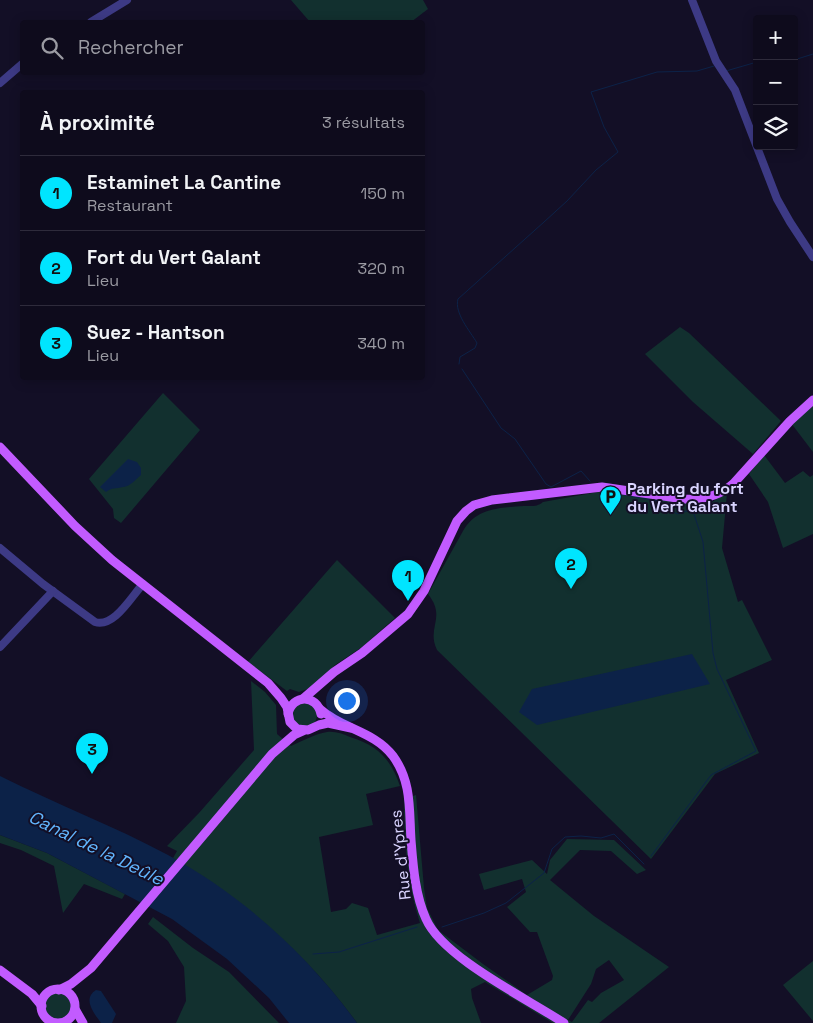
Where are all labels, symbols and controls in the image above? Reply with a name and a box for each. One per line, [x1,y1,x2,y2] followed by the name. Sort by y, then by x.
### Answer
[753,15,798,150] map controls
[753,15,798,60] button: +
[20,20,425,75] search box
[38,34,66,62] icon: search
[78,35,184,60] text: Rechercher
[753,60,798,105] button: −
[753,105,798,150] button: layers
[40,109,155,136] text: À proximité
[322,112,405,133] text: 3 résultats
[87,170,281,195] text: Estaminet La Cantine
[52,183,60,204] text: 1
[361,183,405,204] text: 150 m
[87,195,173,216] text: Restaurant
[87,245,261,270] text: Fort du Vert Galant
[51,258,61,279] text: 2
[358,258,405,279] text: 320 m
[87,270,119,291] text: Lieu
[87,320,225,345] text: Suez - Hantson
[51,333,61,354] text: 3
[357,333,405,354] text: 340 m
[87,345,119,366] text: Lieu
[627,478,744,517] place label: Parking du fort du Vert Galant
[599,485,623,516] parking icon: Parking du fort du Vert Galant
[555,548,587,589] pin: 2
[392,560,424,601] pin: 1
[334,688,360,714] your location
[76,733,108,774] pin: 3
[25,805,169,891] water label: Canal de la Deûle
[385,809,416,901] street label: Rue d'Ypres

